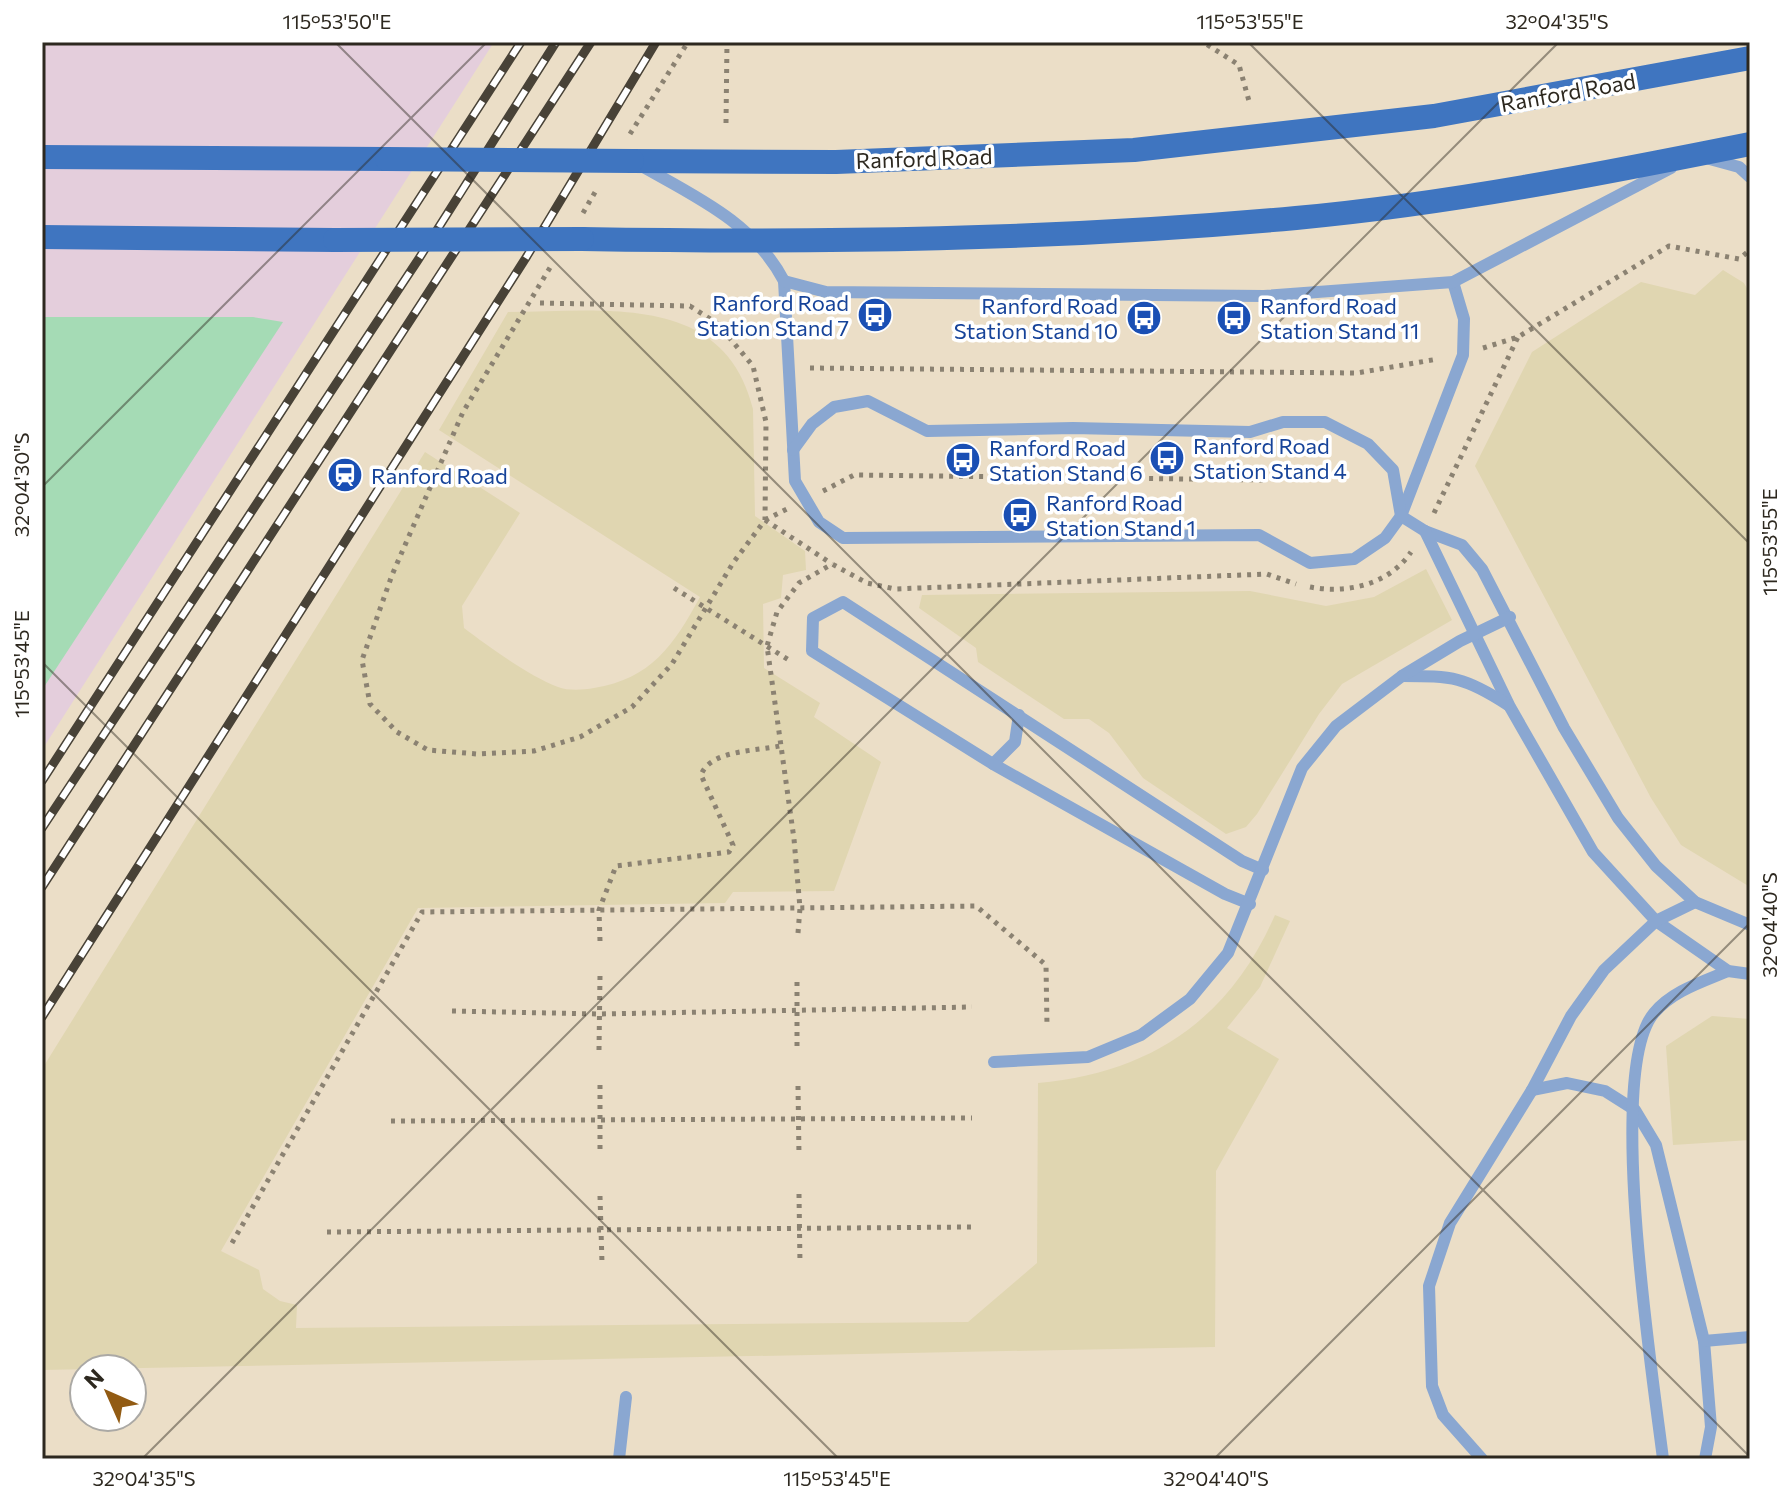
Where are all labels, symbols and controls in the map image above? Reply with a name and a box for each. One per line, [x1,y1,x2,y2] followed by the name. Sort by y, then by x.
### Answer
[283,9,391,33] text: 115°53'50"E
[1196,9,1304,33] text: 115°53'55"E
[1505,9,1609,33] text: 32°04'35"S
[1498,67,1638,117] street label: Ranford Road
[855,142,993,174] street label: Ranford Road
[697,289,849,341] place label: Ranford Road Station Stand 7
[954,292,1118,344] place label: Ranford Road Station Stand 10
[1260,292,1419,344] place label: Ranford Road Station Stand 11
[856,296,894,334] bus stop icon: Ranford Road Station Stand 7
[1125,299,1163,337] bus stop icon: Ranford Road Station Stand 10
[1215,299,1253,337] bus stop icon: Ranford Road Station Stand 11
[1193,432,1347,484] place label: Ranford Road Station Stand 4
[9,433,33,537] text: 32°04'30"S
[989,434,1143,486] place label: Ranford Road Station Stand 6
[1148,439,1186,477] bus stop icon: Ranford Road Station Stand 4
[944,441,982,479] bus stop icon: Ranford Road Station Stand 6
[326,456,364,494] station icon: Ranford Road
[371,462,508,489] place label: Ranford Road
[1757,488,1781,596] text: 115°53'55"E
[1046,489,1196,541] place label: Ranford Road Station Stand 1
[1001,496,1039,534] bus stop icon: Ranford Road Station Stand 1
[9,610,33,718] text: 115°53'45"E
[1757,872,1781,978] text: 32°04'40"S
[68,1353,148,1433] north arrow
[78,1363,109,1394] text: N
[92,1466,196,1490] text: 32°04'35"S
[783,1466,891,1490] text: 115°53'45"E
[1163,1466,1269,1490] text: 32°04'40"S

